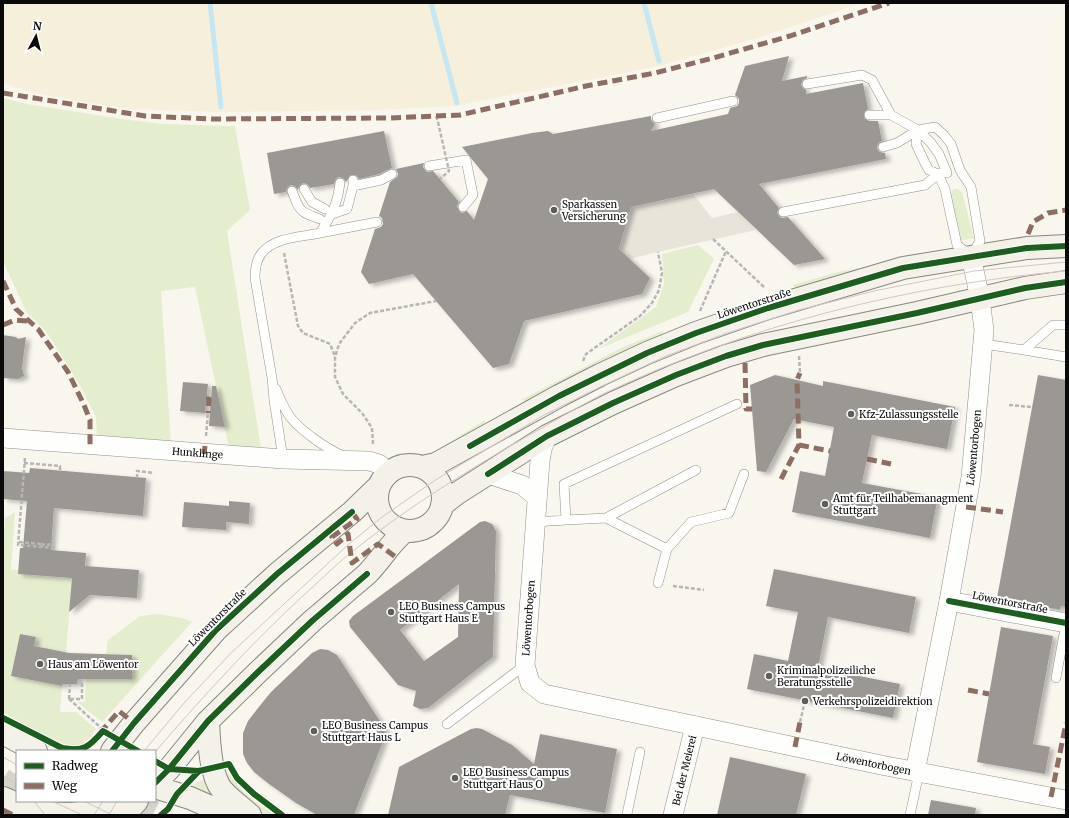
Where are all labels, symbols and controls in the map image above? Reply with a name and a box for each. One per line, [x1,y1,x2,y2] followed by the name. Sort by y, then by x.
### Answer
[16,16,56,56] north arrow
[32,19,43,34] text: N
[561,198,626,223] place label: Sparkassen Versicherung
[549,205,559,215] marker: Sparkassen Versicherung
[716,285,793,321] street label: Löwentorstraße
[859,408,959,421] place label: Kfz-Zulassungsstelle
[846,409,856,419] marker: Kfz-Zulassungsstelle
[964,409,984,486] street label: Löwentorbogen
[171,445,223,461] street label: Hunklinge
[832,492,974,517] place label: Amt für Teilhabemanagment Stuttgart
[820,499,830,509] marker: Amt für Teilhabemanagment Stuttgart
[519,579,538,656] street label: Löwentorbogen
[186,586,249,649] street label: Löwentorstraße
[971,589,1049,616] street label: Löwentorstraße
[399,600,505,625] place label: LEO Business Campus Stuttgart Haus E
[386,607,396,617] marker: LEO Business Campus Stuttgart Haus E
[48,658,139,671] place label: Haus am Löwentor
[35,659,45,669] marker: Haus am Löwentor
[777,664,875,689] place label: Kriminalpolizeiliche Beratungsstelle
[764,671,774,681] marker: Kriminalpolizeiliche Beratungsstelle
[812,695,933,708] place label: Verkehrspolizeidirektion
[800,696,810,706] marker: Verkehrspolizeidirektion
[322,719,428,744] place label: LEO Business Campus Stuttgart Haus L
[309,726,319,736] marker: LEO Business Campus Stuttgart Haus L
[670,734,699,807] street label: Bei der Meierei
[16,750,156,802] legend
[835,750,912,778] street label: Löwentorbogen
[52,758,98,773] text: Radweg
[463,766,569,791] place label: LEO Business Campus Stuttgart Haus O
[450,773,460,783] marker: LEO Business Campus Stuttgart Haus O
[51,778,78,793] text: Weg

